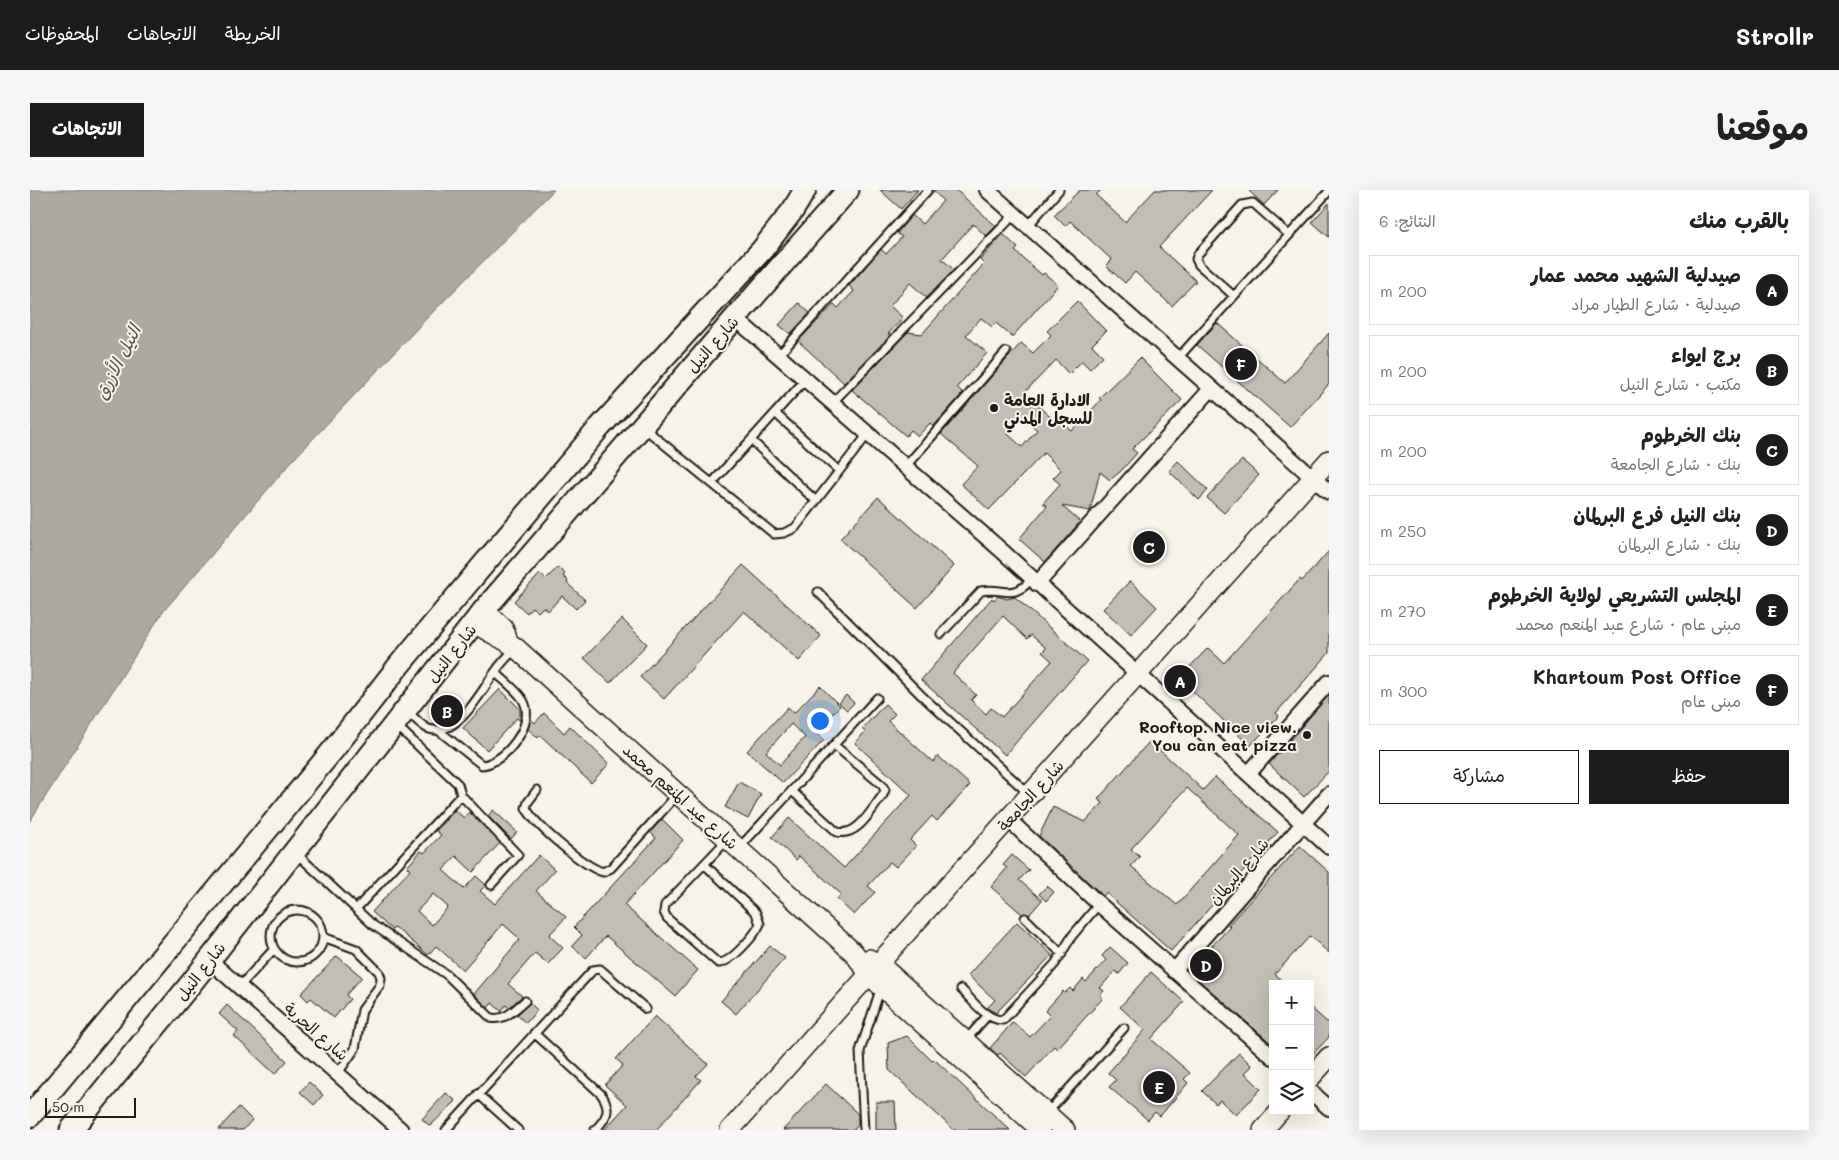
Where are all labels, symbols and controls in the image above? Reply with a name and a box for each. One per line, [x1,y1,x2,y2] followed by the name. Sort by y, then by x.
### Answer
[1736,20,1814,51] text: Strollr
[25,21,99,45] text: المحفوظات
[127,21,197,45] text: الاتجاهات
[225,21,281,45] text: الخريطة
[30,103,144,157] button: الاتجاهات
[1716,103,1809,149] text: موقعنا
[1689,206,1789,233] text: بالقرب منك
[1379,210,1436,231] text: النتائج: 6
[1531,262,1741,287] text: صيدلية الشهيد محمد عمار
[1380,280,1427,301] text: 200 m
[1766,280,1778,301] text: A
[1571,293,1741,314] text: صيدلية · شارع الطيار مراد
[681,311,744,378] street label: شارع النيل
[88,318,147,403] water label: النيل الأزرق
[1671,342,1741,367] text: برج ايواء
[1225,345,1257,383] pin: F
[1380,360,1427,381] text: 200 m
[1767,360,1777,381] text: B
[1620,373,1741,394] text: مكتب · شارع النيل
[1004,389,1093,433] place label: الادارة العامة للسجل المدني
[988,402,1000,414] marker: الادارة العامة للسجل المدني
[1641,422,1741,447] text: بنك الخرطوم
[1380,440,1427,461] text: 200 m
[1766,440,1778,461] text: C
[1611,453,1741,474] text: بنك · شارع الجامعة
[1573,502,1741,527] text: بنك النيل فرع البرلمان
[1380,520,1426,541] text: 250 m
[1766,520,1778,541] text: D
[1133,528,1165,566] pin: C
[1618,533,1741,554] text: بنك · شارع البرلمان
[1488,582,1741,607] text: المجلس التشريعي لولاية الخرطوم
[1380,600,1426,621] text: 270 m
[1767,600,1777,621] text: E
[1515,613,1741,634] text: مبنى عام · شارع عبد المنعم محمد
[421,619,482,688] street label: شارع النيل
[1164,662,1196,700] pin: A
[1533,664,1741,689] text: Khartoum Post Office
[1380,680,1427,701] text: 300 m
[1767,680,1777,701] text: F
[1681,690,1741,711] text: مبنى عام
[431,692,463,730] pin: B
[807,708,833,734] your location
[1139,716,1297,755] place label: Rooftop. Nice view. You can eat pizza
[1301,729,1313,741] marker: Rooftop. Nice view. You can eat pizza
[617,739,743,856] street label: شارع عبد المنعم محمد
[1379,750,1579,804] button: مشاركة
[1589,750,1789,804] button: حفظ
[992,755,1069,837] street label: شارع الجامعة
[1203,833,1274,910] street label: شارع البرلمان
[170,937,231,1006] street label: شارع النيل
[1190,946,1222,984] pin: D
[1269,980,1314,1115] map controls
[1269,980,1314,1025] button: +
[279,997,354,1066] street label: شارع الحرية
[1269,1025,1314,1070] button: −
[1143,1068,1175,1106] pin: E
[1269,1070,1314,1115] button: layers
[45,1095,136,1118] scale bar
[52,1097,84,1116] text: 50 m

